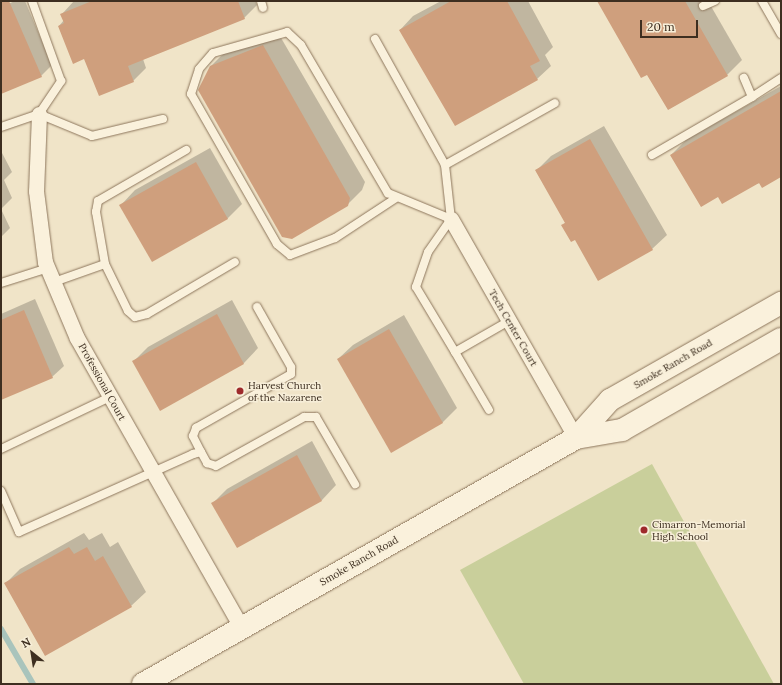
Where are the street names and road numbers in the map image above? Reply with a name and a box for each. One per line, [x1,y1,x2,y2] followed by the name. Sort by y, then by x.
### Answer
[486,287,540,369] street label: Tech Center Court
[632,337,714,391] street label: Smoke Ranch Road
[76,341,128,423] street label: Professional Court
[318,534,400,588] street label: Smoke Ranch Road

